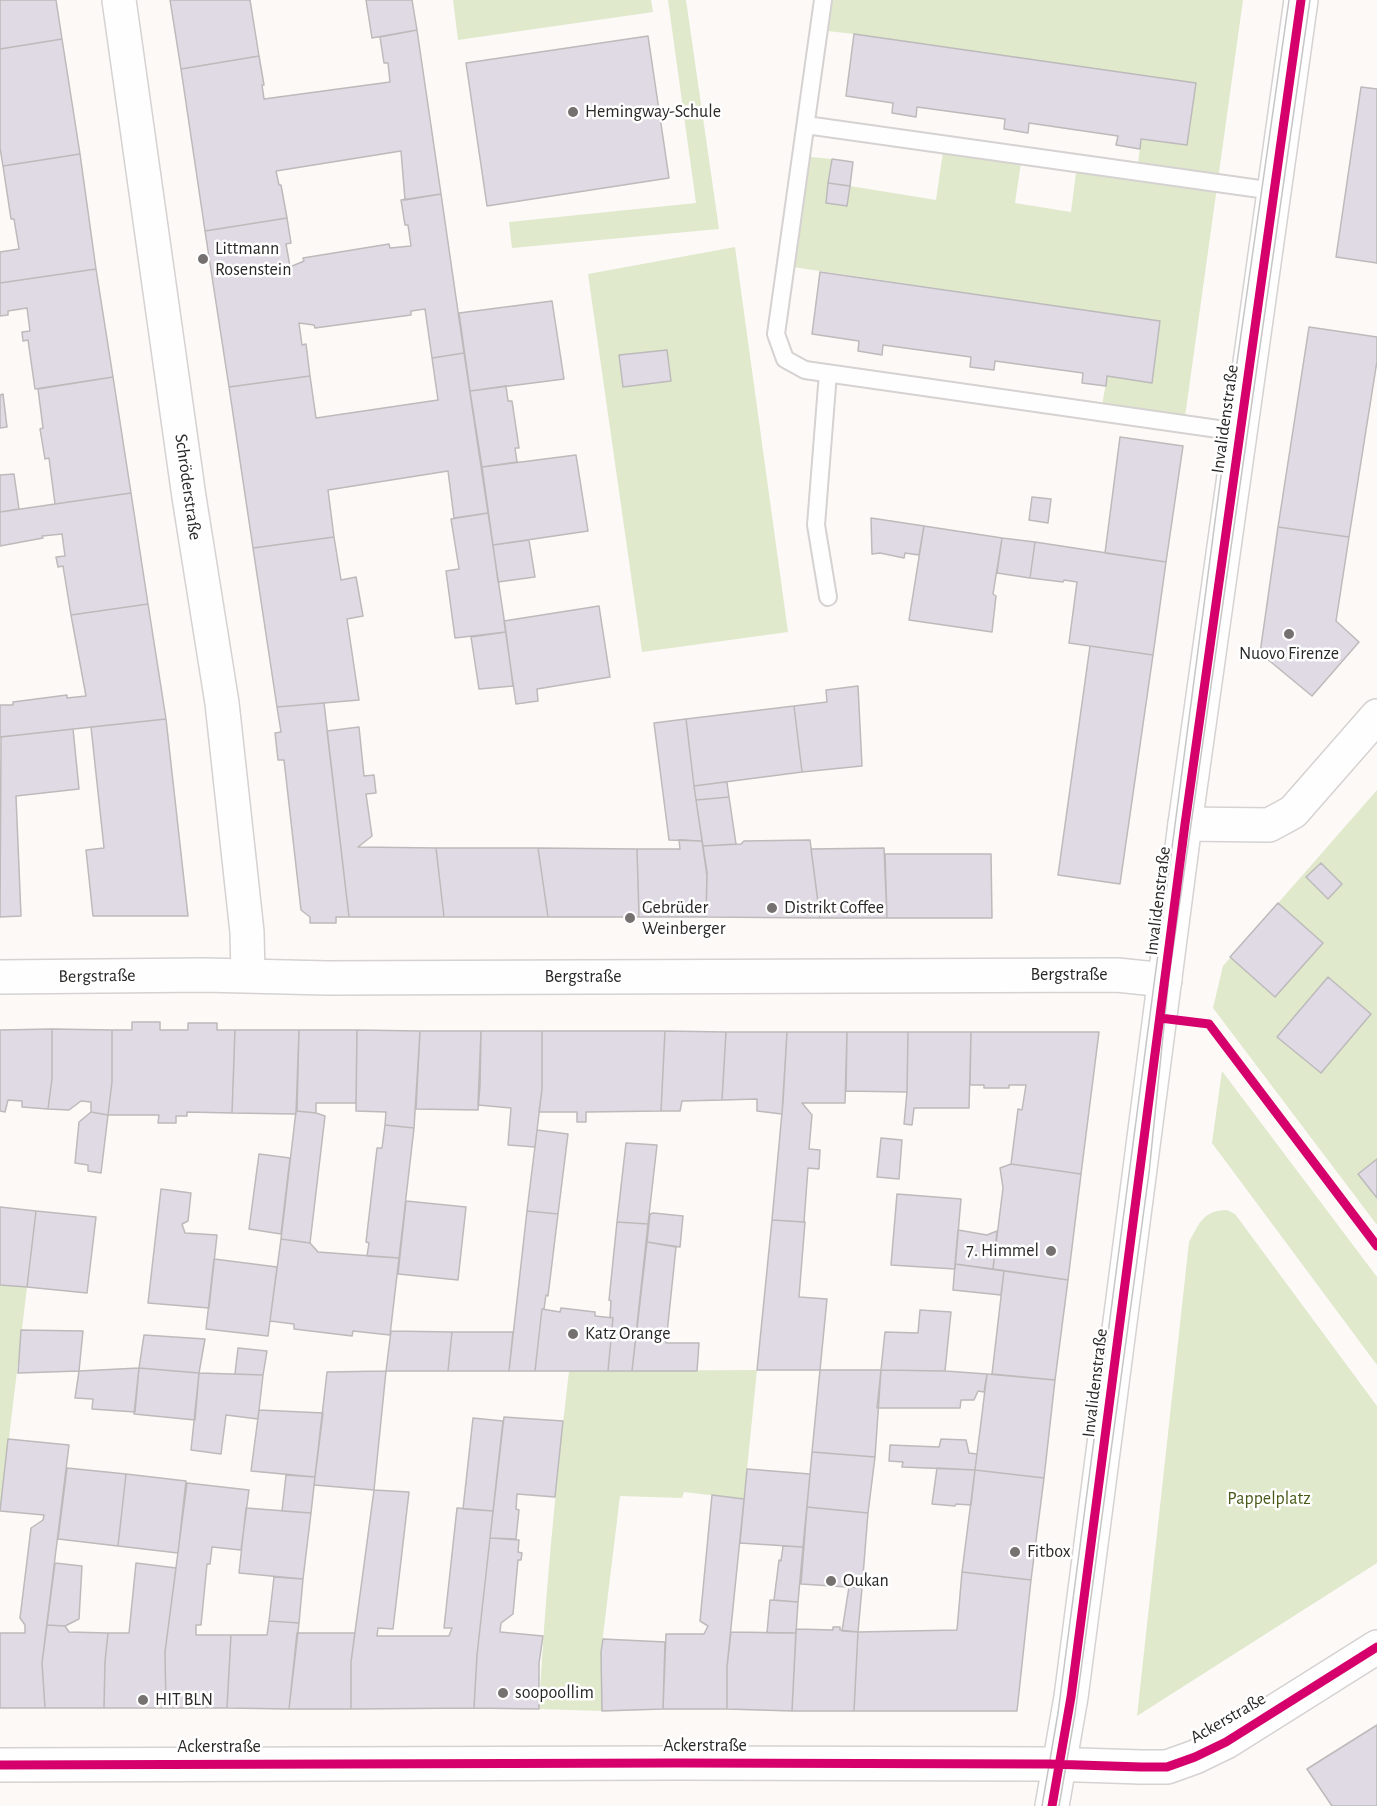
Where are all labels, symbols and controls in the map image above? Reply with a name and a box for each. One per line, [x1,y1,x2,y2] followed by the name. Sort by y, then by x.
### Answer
[585,101,721,123] place label: Hemingway-Schule
[566,105,580,119] marker: Hemingway-Schule
[215,238,292,280] place label: Littmann Rosenstein
[196,252,210,266] marker: Littmann Rosenstein
[1207,363,1243,475] street label: Invalidenstraße
[170,433,206,541] street label: Schröderstraße
[1282,627,1296,641] marker: Nuovo Firenze
[1239,643,1339,665] place label: Nuovo Firenze
[1141,845,1175,957] street label: Invalidenstraße
[642,897,725,940] place label: Gebrüder Weinberger
[784,897,884,919] place label: Distrikt Coffee
[765,901,779,915] marker: Distrikt Coffee
[623,911,637,925] marker: Gebrüder Weinberger
[1031,964,1107,986] street label: Bergstraße
[58,965,136,987] street label: Bergstraße
[545,966,621,988] street label: Bergstraße
[966,1240,1039,1262] place label: 7. Himmel
[1044,1244,1058,1258] marker: 7. Himmel
[585,1323,671,1345] place label: Katz Orange
[566,1327,580,1341] marker: Katz Orange
[1078,1327,1112,1439] street label: Invalidenstraße
[1227,1488,1311,1510] park label: Pappelplatz
[1027,1541,1071,1563] place label: Fitbox
[1008,1545,1022,1559] marker: Fitbox
[843,1570,889,1592] place label: Oukan
[824,1574,838,1588] marker: Oukan
[515,1682,594,1704] place label: soopoollim
[496,1686,510,1700] marker: soopoollim
[1186,1688,1270,1748] street label: Ackerstraße
[155,1689,213,1711] place label: HIT BLN
[136,1693,150,1707] marker: HIT BLN
[663,1735,747,1757] street label: Ackerstraße
[177,1736,261,1758] street label: Ackerstraße

